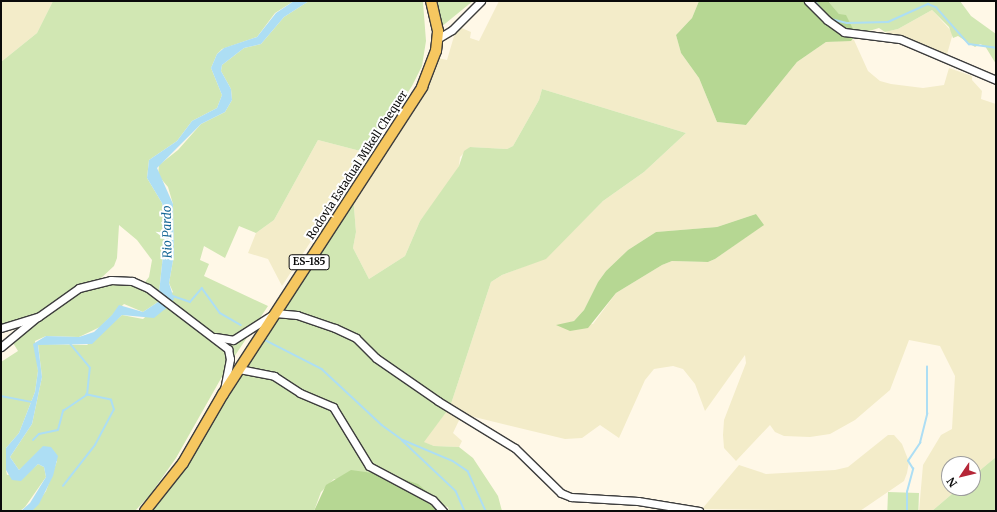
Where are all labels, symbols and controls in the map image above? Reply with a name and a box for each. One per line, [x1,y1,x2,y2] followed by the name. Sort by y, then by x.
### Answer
[304,88,410,242] street label: Rodovia Estadual Mikell Chequer
[159,205,175,259] water label: Rio Pardo
[288,254,330,270] road number: ES-185
[941,456,981,496] north arrow
[944,475,960,490] text: N

